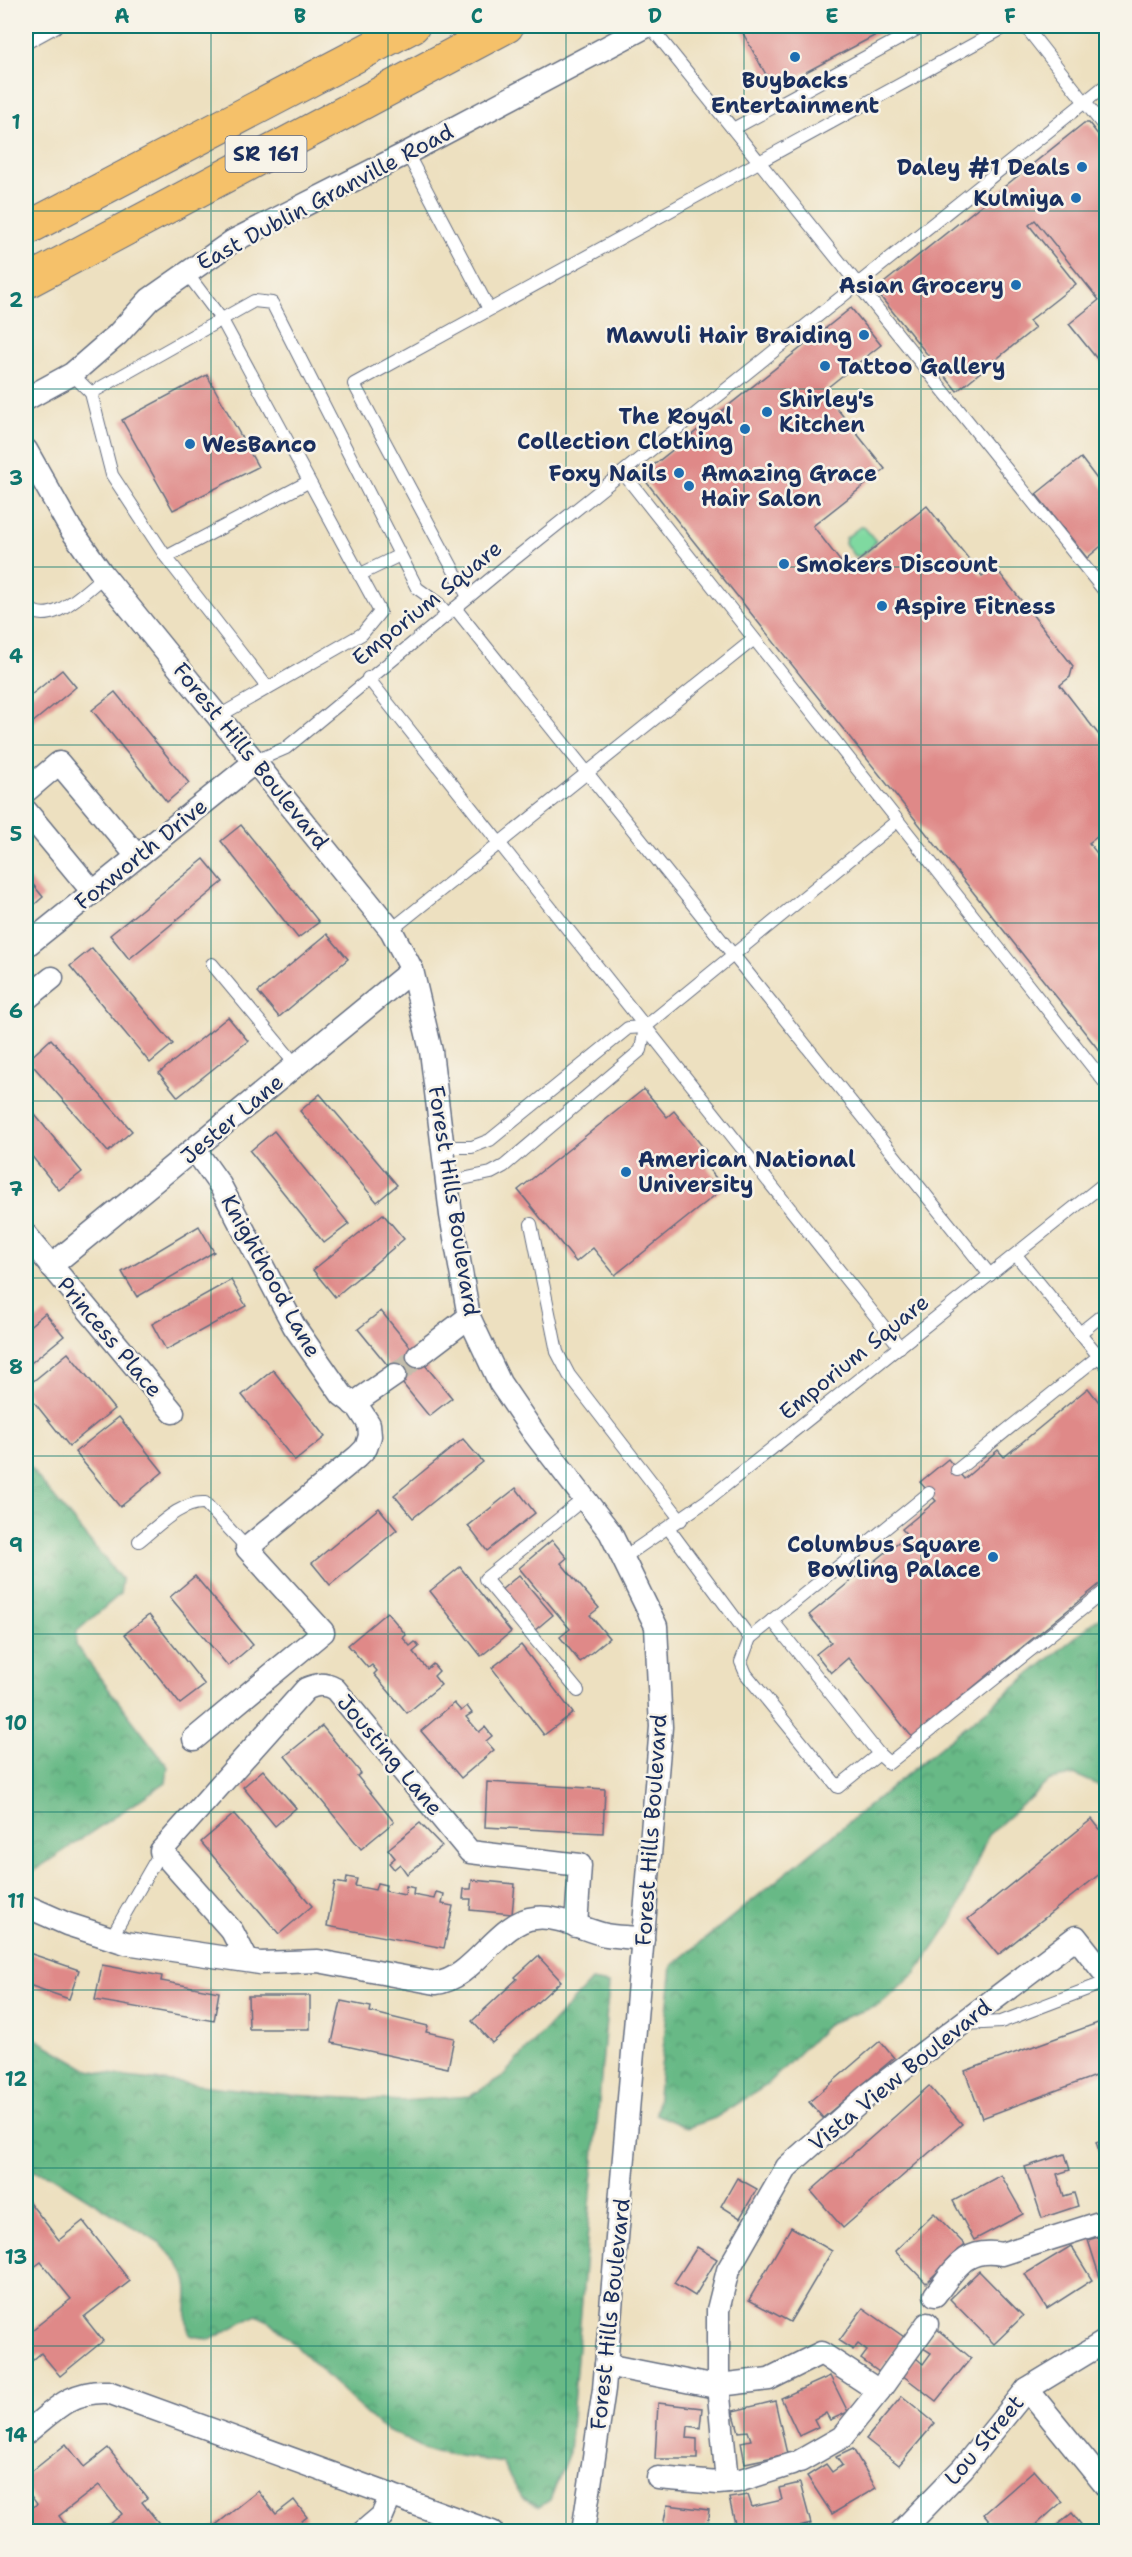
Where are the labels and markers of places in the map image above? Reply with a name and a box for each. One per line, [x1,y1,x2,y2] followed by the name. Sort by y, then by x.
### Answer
[788,50,802,64] marker: Buybacks Entertainment
[711,66,880,120] place label: Buybacks Entertainment
[897,153,1070,182] place label: Daley #1 Deals
[1075,160,1089,174] marker: Daley #1 Deals
[973,184,1064,213] place label: Kulmiya
[1069,191,1083,205] marker: Kulmiya
[839,271,1004,300] place label: Asian Grocery
[1009,278,1023,292] marker: Asian Grocery
[606,321,852,350] place label: Mawuli Hair Braiding
[857,328,871,342] marker: Mawuli Hair Braiding
[837,352,1005,381] place label: Tattoo Gallery
[818,359,832,373] marker: Tattoo Gallery
[779,385,874,439] place label: Shirley's Kitchen
[517,402,733,456] place label: The Royal Collection Clothing
[760,405,774,419] marker: Shirley's Kitchen
[738,422,752,436] marker: The Royal Collection Clothing
[202,430,317,459] place label: WesBanco
[183,437,197,451] marker: WesBanco
[549,459,667,488] place label: Foxy Nails
[701,459,877,513] place label: Amazing Grace Hair Salon
[672,466,686,480] marker: Foxy Nails
[682,479,696,493] marker: Amazing Grace Hair Salon
[796,550,998,579] place label: Smokers Discount
[777,557,791,571] marker: Smokers Discount
[894,592,1056,621] place label: Aspire Fitness
[875,599,889,613] marker: Aspire Fitness
[638,1145,856,1199] place label: American National University
[619,1165,633,1179] marker: American National University
[787,1530,981,1584] place label: Columbus Square Bowling Palace
[986,1550,1000,1564] marker: Columbus Square Bowling Palace

